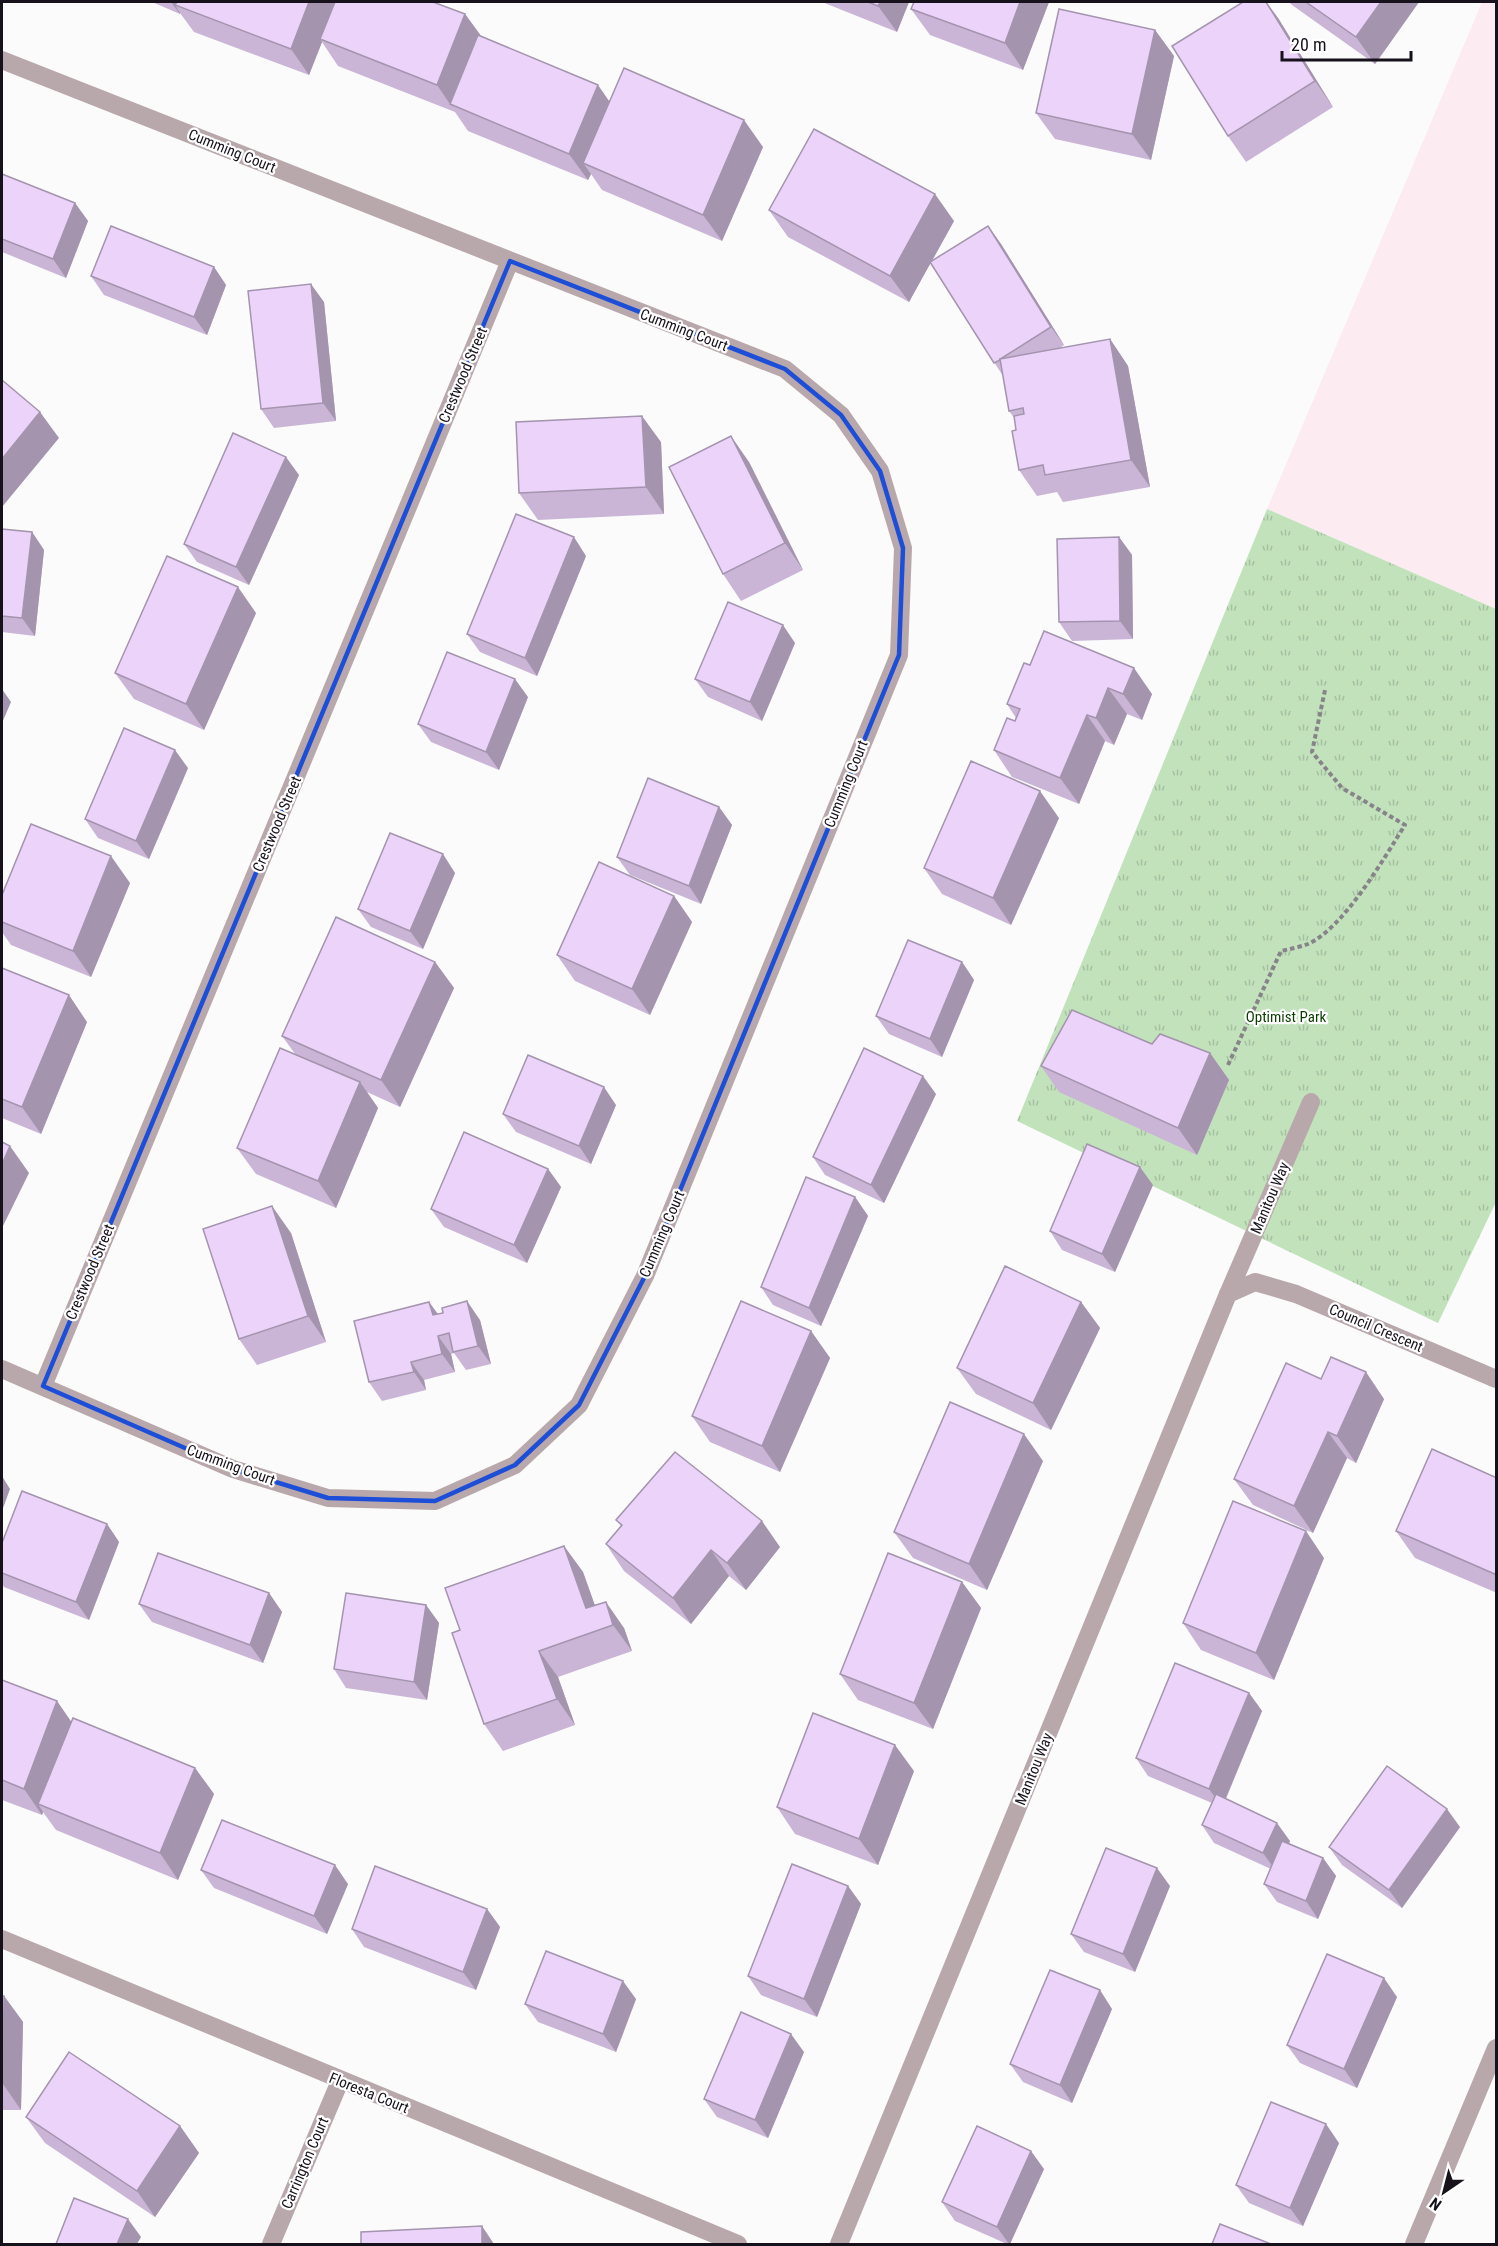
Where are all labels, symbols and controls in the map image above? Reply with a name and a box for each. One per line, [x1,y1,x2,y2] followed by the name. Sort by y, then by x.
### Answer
[1282,24,1411,62] scale bar
[1291,34,1326,55] text: 20 m
[186,125,278,177] street label: Cumming Court
[638,305,730,355] street label: Cumming Court
[435,324,491,426] street label: Crestwood Street
[820,738,872,830] street label: Cumming Court
[249,773,305,875] street label: Crestwood Street
[1246,1008,1326,1026] park label: Optimist Park
[1247,1159,1293,1237] street label: Manitou Way
[636,1188,688,1280] street label: Cumming Court
[62,1221,118,1323] street label: Crestwood Street
[1326,1300,1426,1356] street label: Council Crescent
[184,1441,278,1489] street label: Cumming Court
[1011,1730,1057,1808] street label: Manitou Way
[327,2069,411,2117] street label: Floresta Court
[278,2114,332,2212] street label: Carrington Court
[1414,2162,1474,2222] north arrow
[1426,2193,1445,2214] text: N

